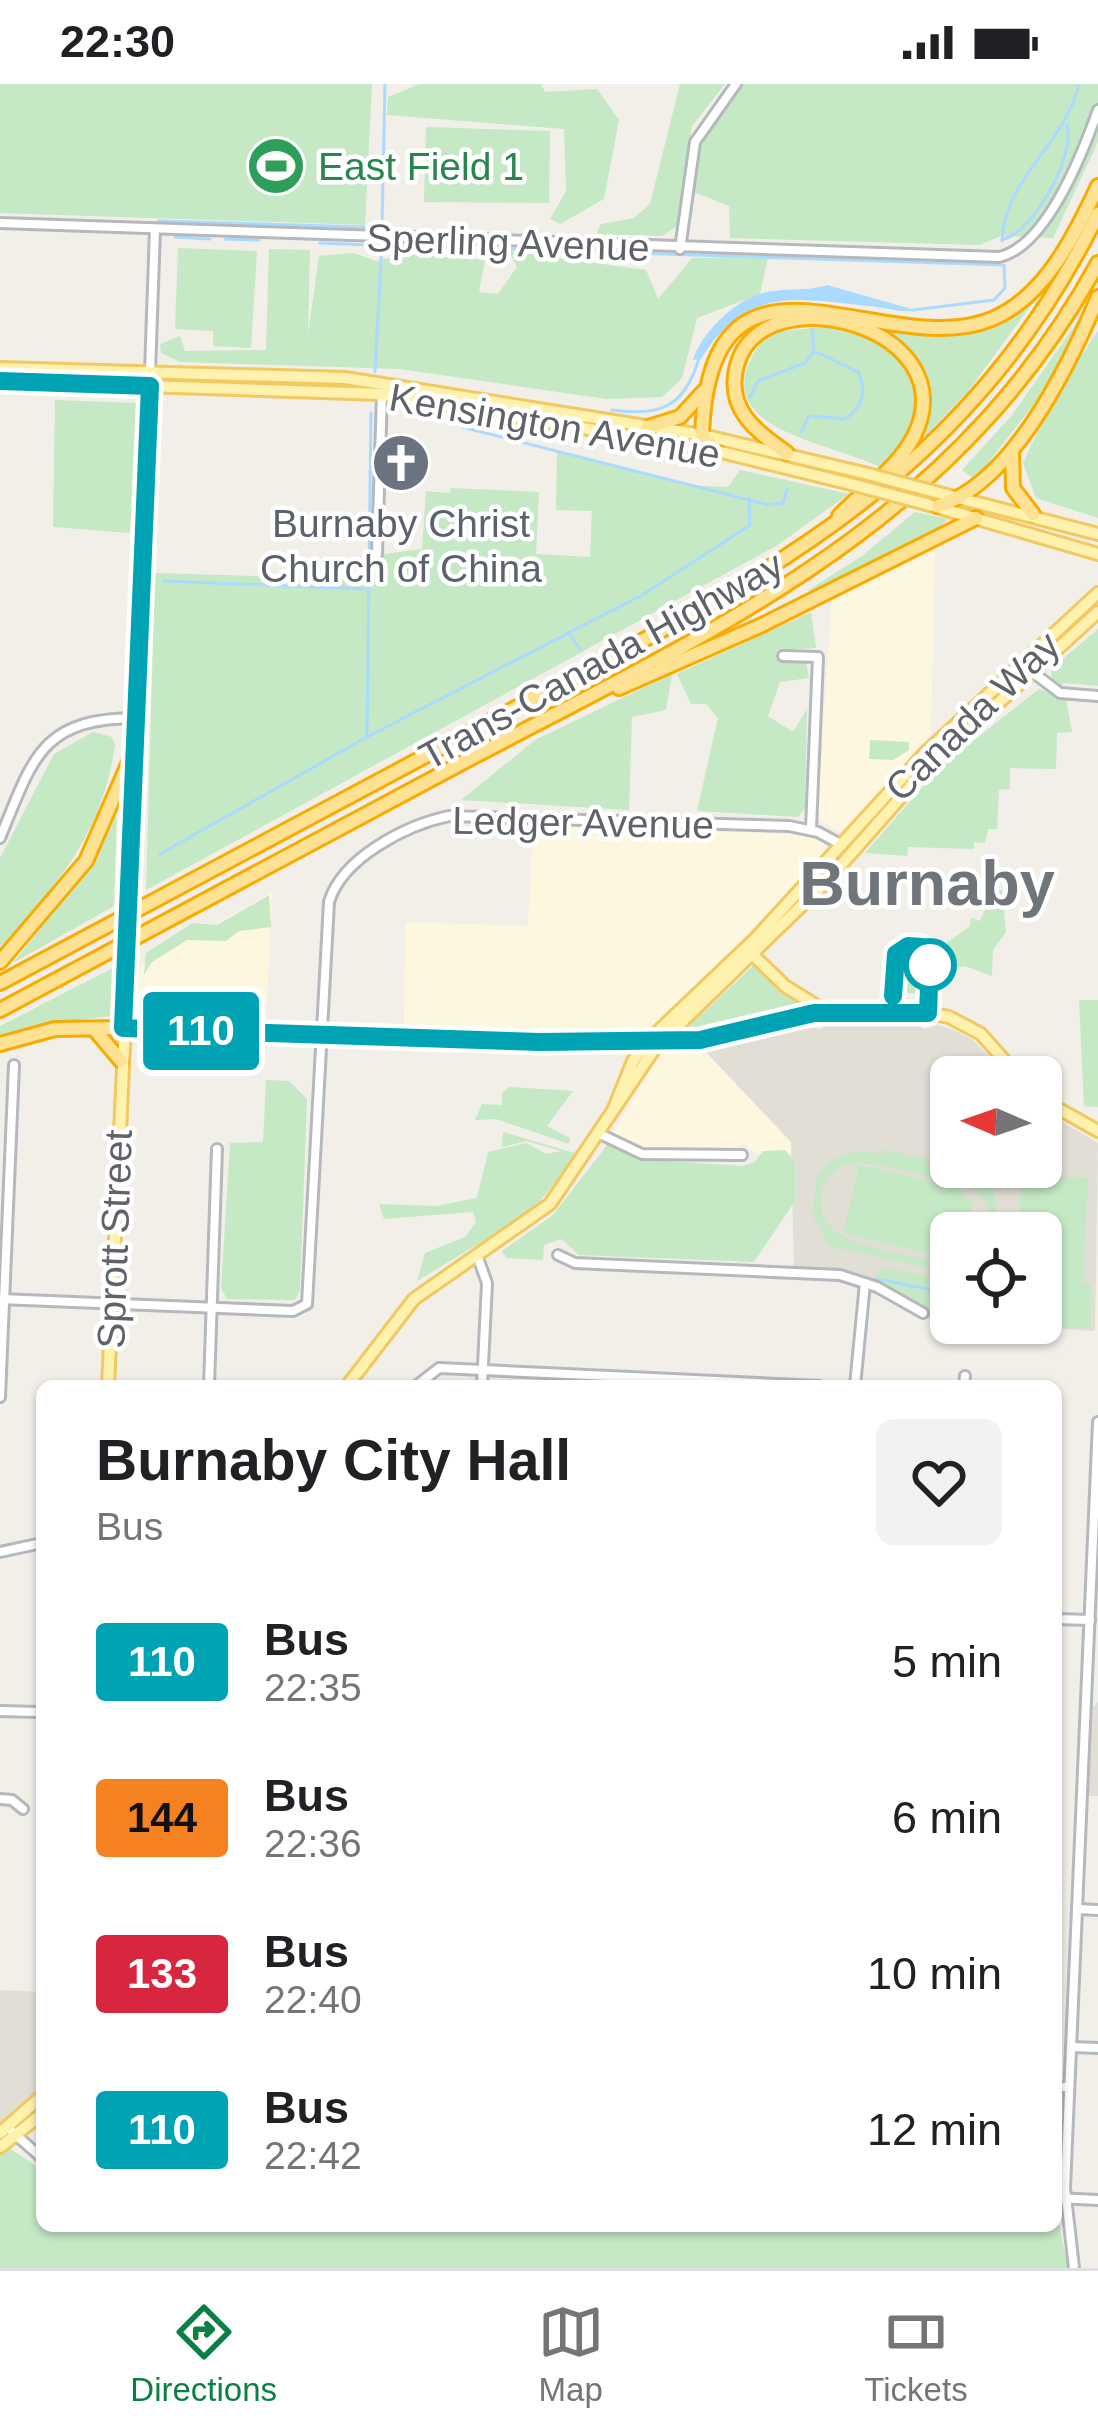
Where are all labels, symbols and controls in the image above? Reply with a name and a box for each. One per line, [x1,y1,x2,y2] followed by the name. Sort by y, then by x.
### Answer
[60,16,175,67] text: 22:30
[245,135,307,197] sports icon: East Field 1
[318,145,524,188] place label: East Field 1
[366,216,650,269] street label: Sperling Avenue
[386,375,724,476] street label: Kensington Avenue
[370,432,432,494] church icon: Burnaby Christ Church of China
[260,502,542,590] place label: Burnaby Christ Church of China
[412,542,791,778] street label: Trans-Canada Highway
[877,623,1068,810] street label: Canada Way
[452,799,714,846] street label: Ledger Avenue
[799,848,1055,918] district label: Burnaby
[905,940,955,990] unlabelled marker
[132,992,270,1070] line badge: 110
[167,1007,235,1054] text: 110
[930,1056,1062,1188] north arrow
[930,1056,1062,1344] map controls
[89,1129,140,1349] street label: Sprott Street
[930,1212,1062,1344] button: locate
[876,1419,1002,1545] button: heart
[96,1428,571,1492] text: Burnaby City Hall
[96,1505,163,1548] text: Bus
[264,1614,349,1665] text: Bus
[892,1636,1002,1687] text: 5 min
[128,1638,196,1685] text: 110
[264,1666,362,1709] text: 22:35
[264,1770,349,1821] text: Bus
[892,1792,1002,1843] text: 6 min
[127,1794,197,1841] text: 144
[264,1822,362,1865] text: 22:36
[264,1926,349,1977] text: Bus
[867,1948,1002,1999] text: 10 min
[127,1950,197,1997] text: 133
[264,1978,362,2021] text: 22:40
[264,2082,349,2133] text: Bus
[867,2104,1002,2155] text: 12 min
[128,2106,196,2153] text: 110
[264,2134,362,2177] text: 22:42
[130,2299,277,2409] tab: Directions
[538,2299,604,2409] tab: Map
[864,2299,968,2409] tab: Tickets

